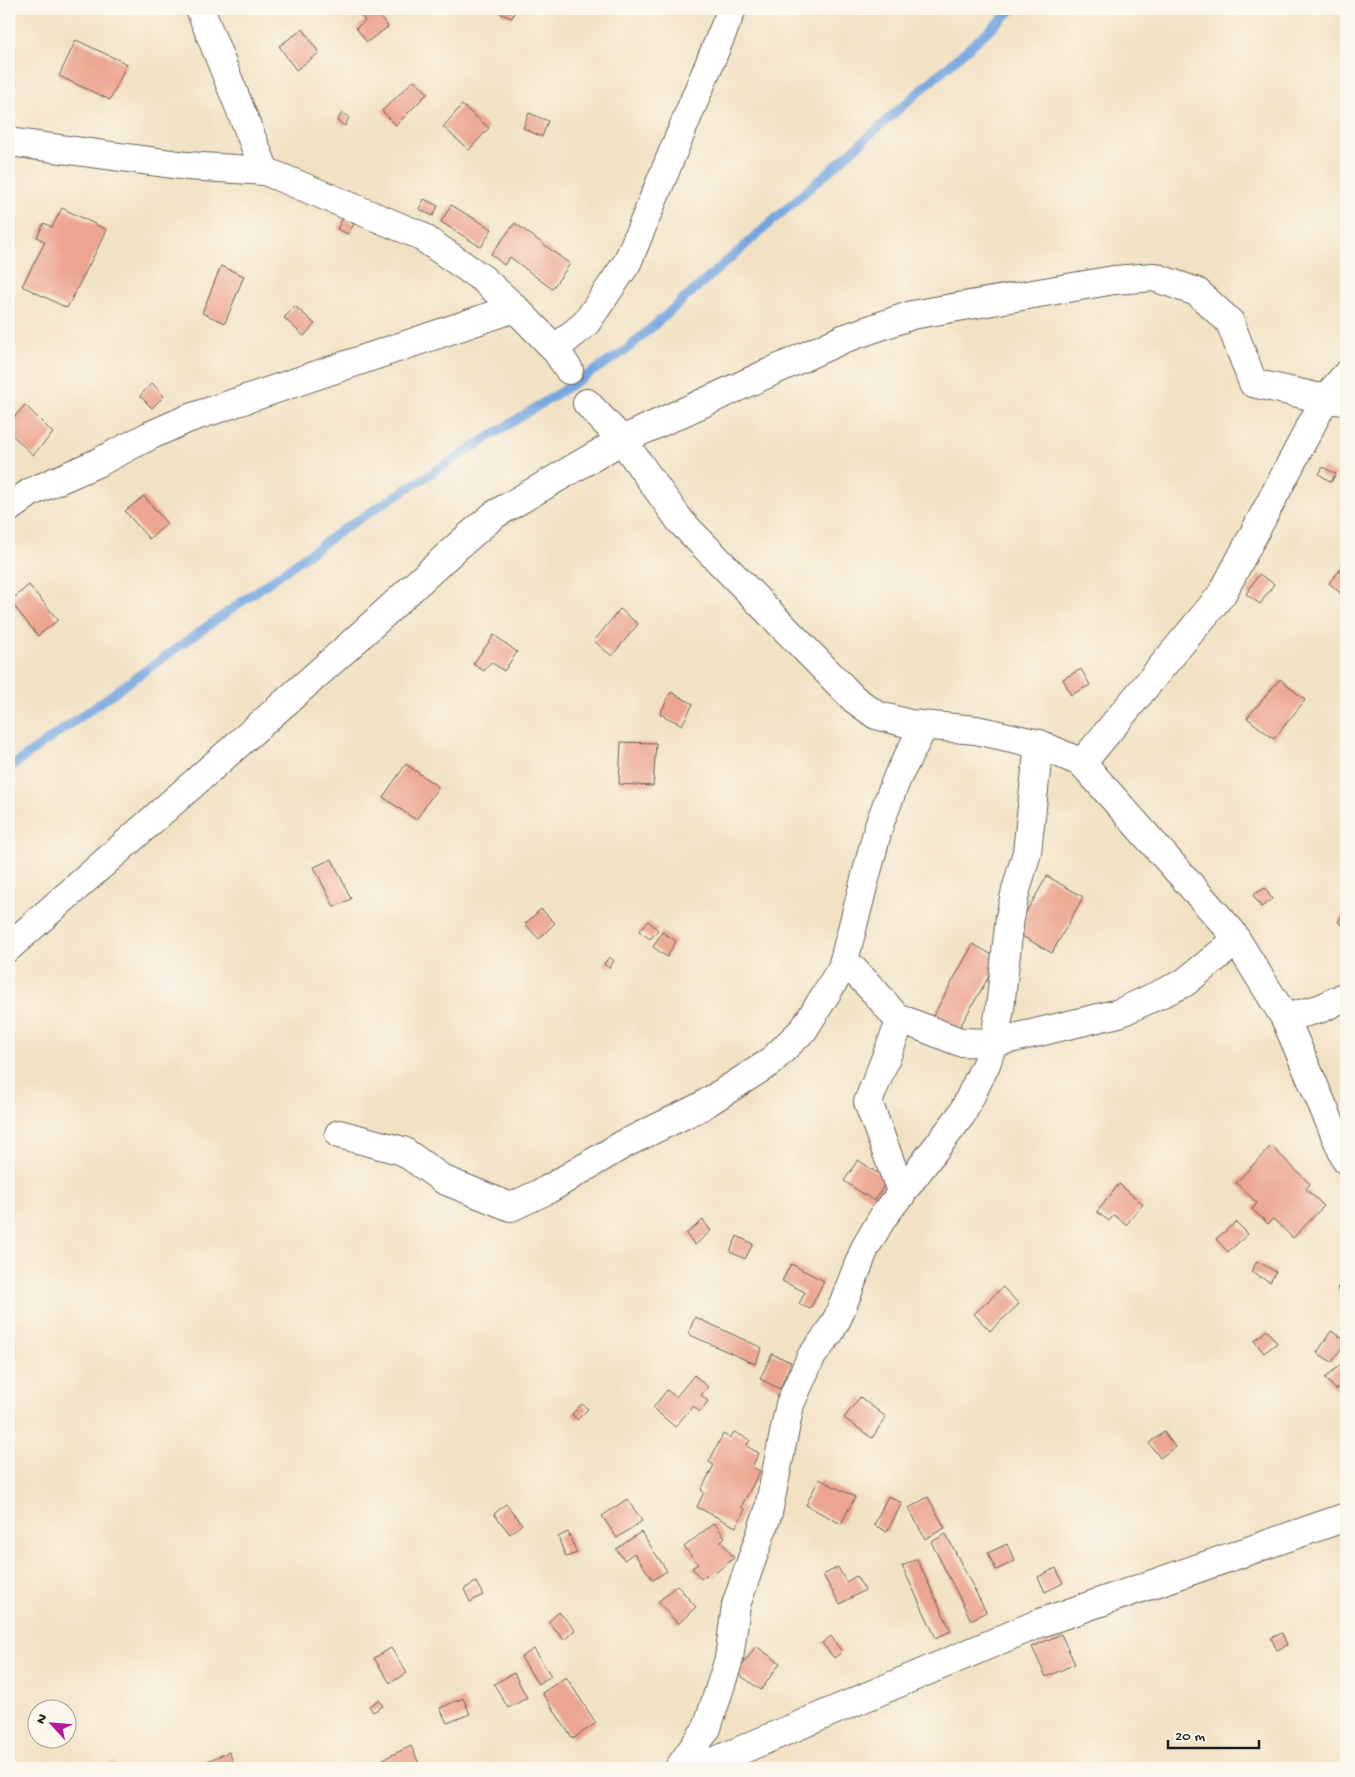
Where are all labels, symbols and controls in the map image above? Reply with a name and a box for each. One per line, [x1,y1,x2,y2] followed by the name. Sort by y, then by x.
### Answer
[28,1700,78,1750] north arrow
[33,1712,52,1727] text: N
[1168,1717,1259,1749] scale bar
[1175,1728,1205,1746] text: 20 m

